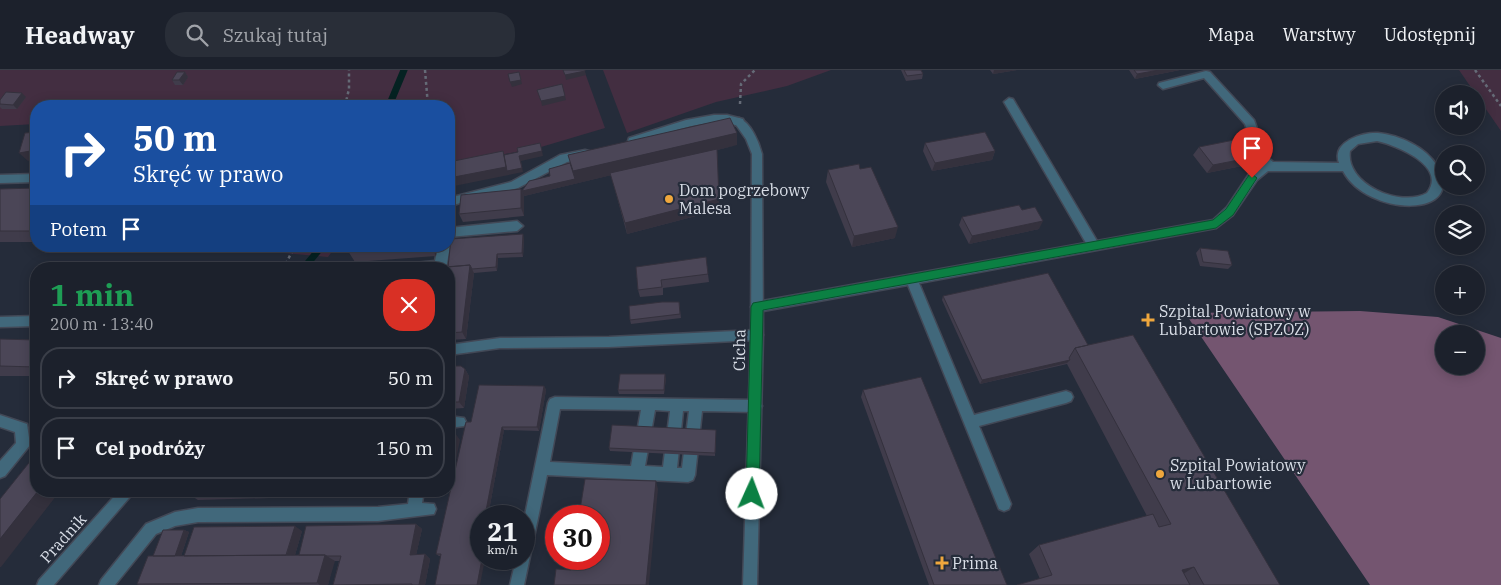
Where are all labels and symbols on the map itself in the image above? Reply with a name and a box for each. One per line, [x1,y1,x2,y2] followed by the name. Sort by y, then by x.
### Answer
[1231,127,1273,178] pin
[679,180,810,218] place label: Dom pogrzebowy Malesa
[663,193,675,205] marker: Dom pogrzebowy Malesa
[1159,301,1311,339] place label: Szpital Powiatowy w Lubartowie (SPZOZ)
[1141,313,1155,327] marker: Szpital Powiatowy w Lubartowie (SPZOZ)
[729,328,749,371] street label: Cicha
[1170,455,1306,493] place label: Szpital Powiatowy w Lubartowie
[725,467,777,519] position arrow
[1154,468,1166,480] marker: Szpital Powiatowy w Lubartowie
[545,505,610,570] speed limit sign: 30
[35,509,91,567] street label: Pradnik
[952,553,998,573] place label: Prima
[936,557,948,569] marker: Prima

